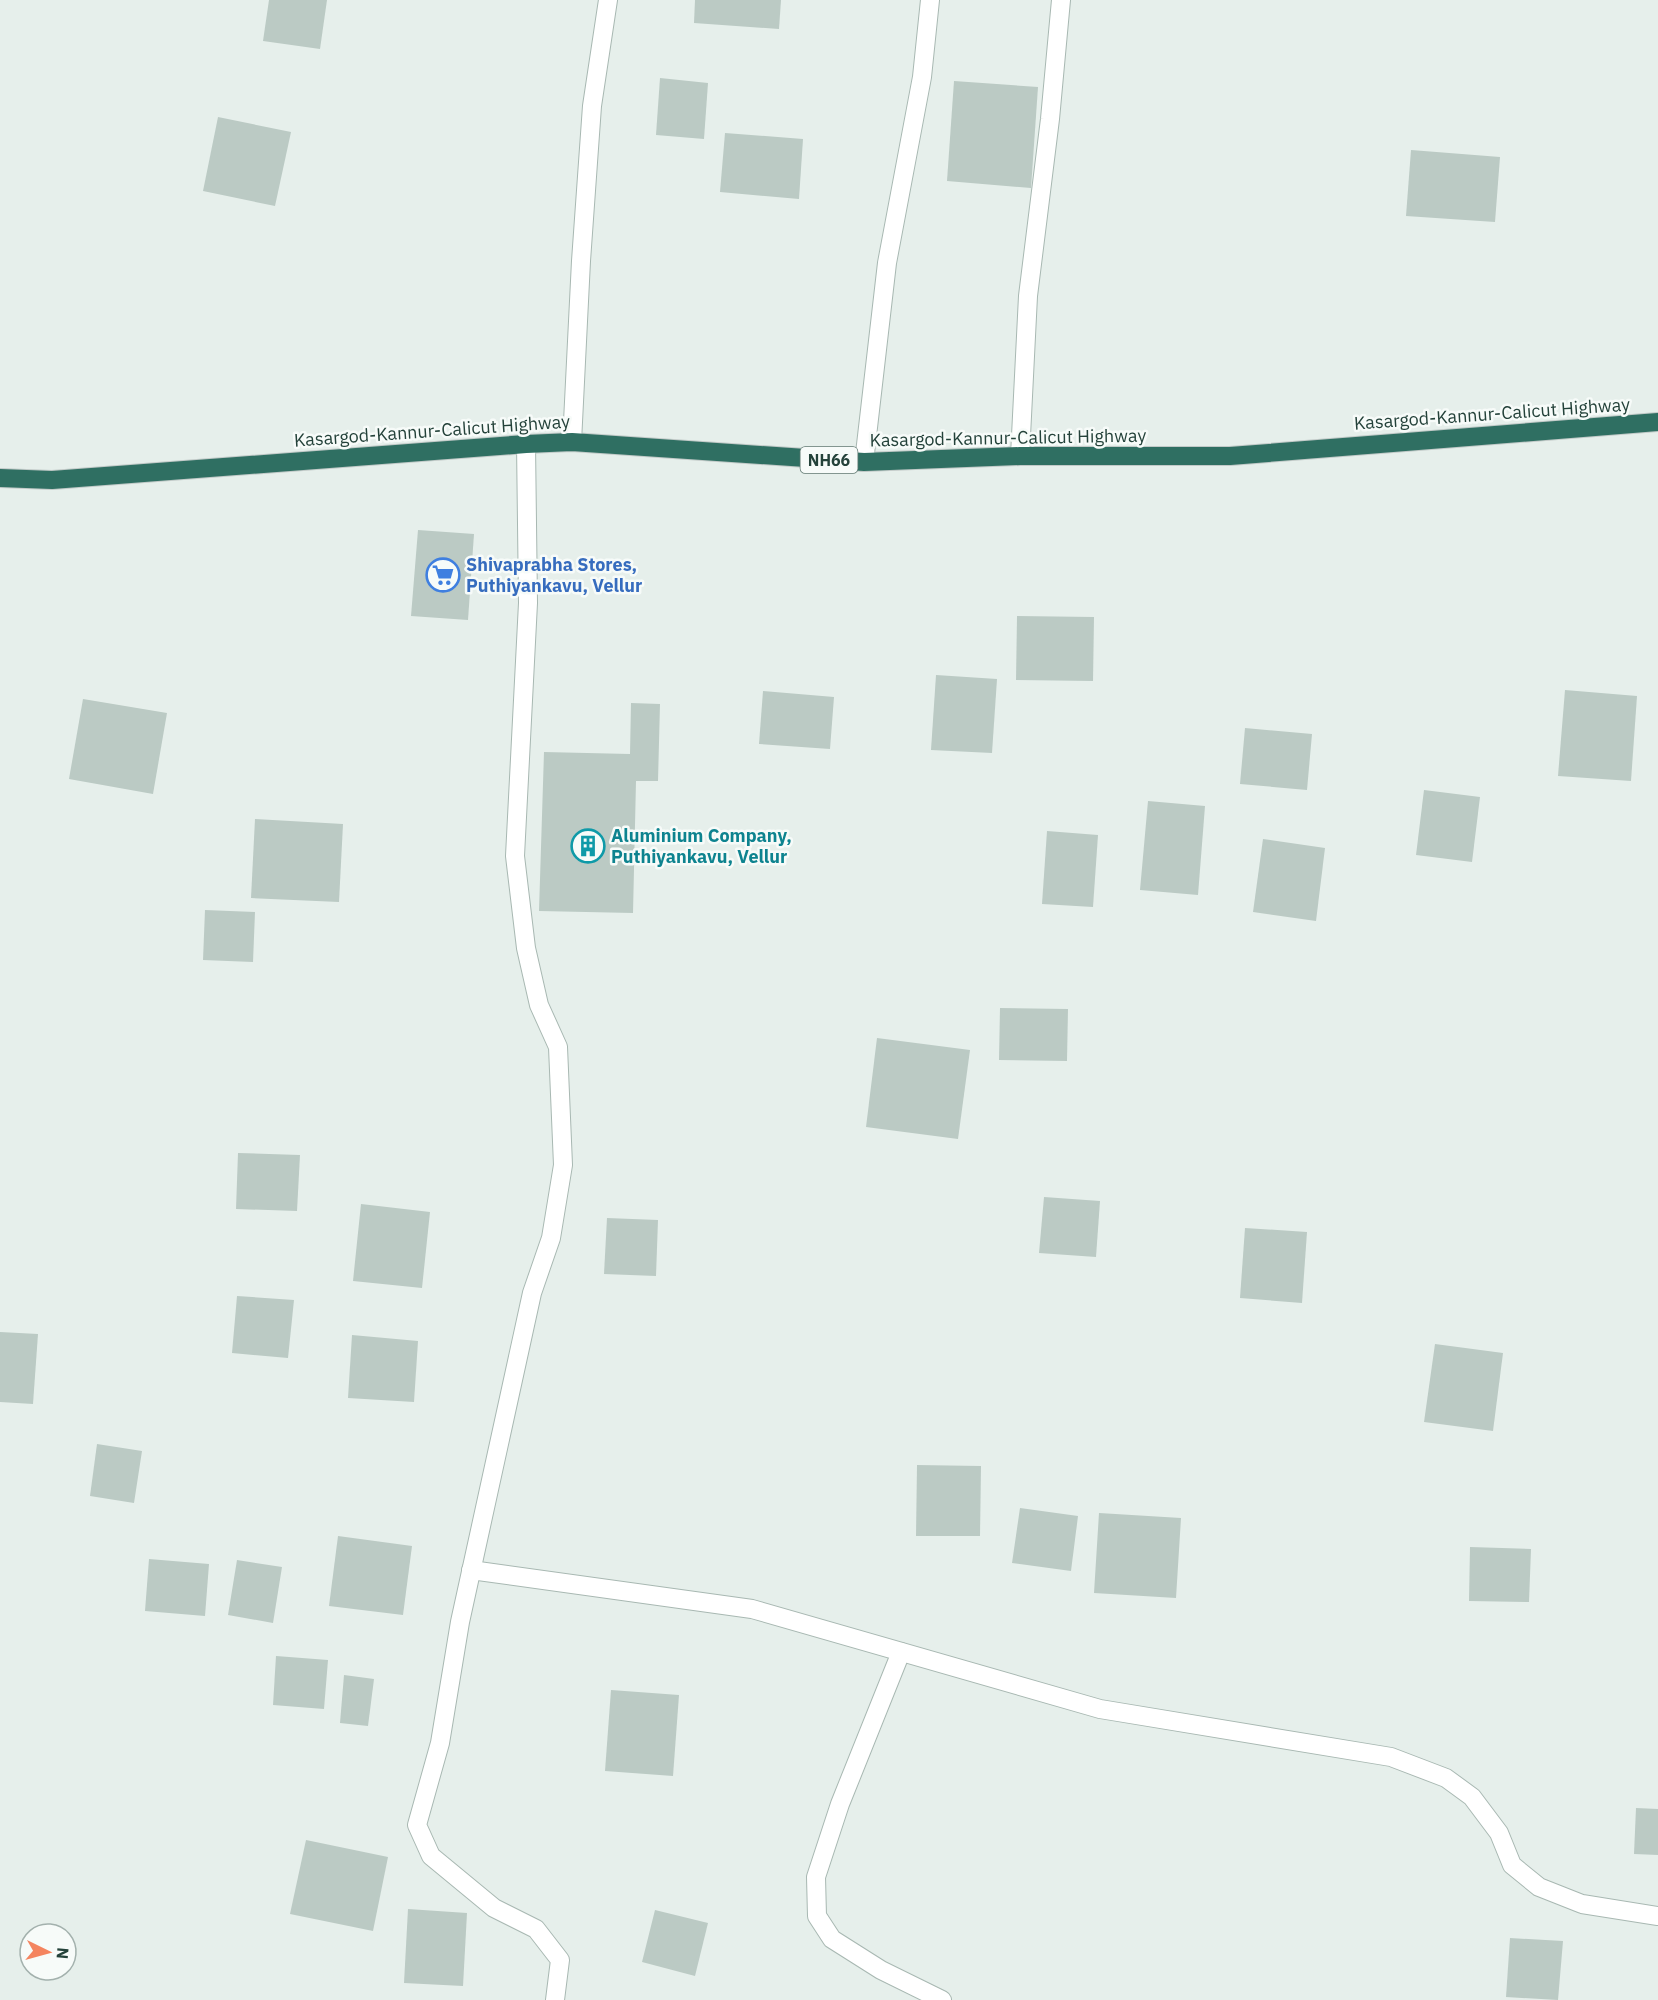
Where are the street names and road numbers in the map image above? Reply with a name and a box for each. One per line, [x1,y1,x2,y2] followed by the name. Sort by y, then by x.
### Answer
[1353,392,1631,435] street label: Kasargod-Kannur-Calicut Highway
[293,409,571,452] street label: Kasargod-Kannur-Calicut Highway
[870,424,1146,451] street label: Kasargod-Kannur-Calicut Highway
[800,447,858,473] road number: NH66

